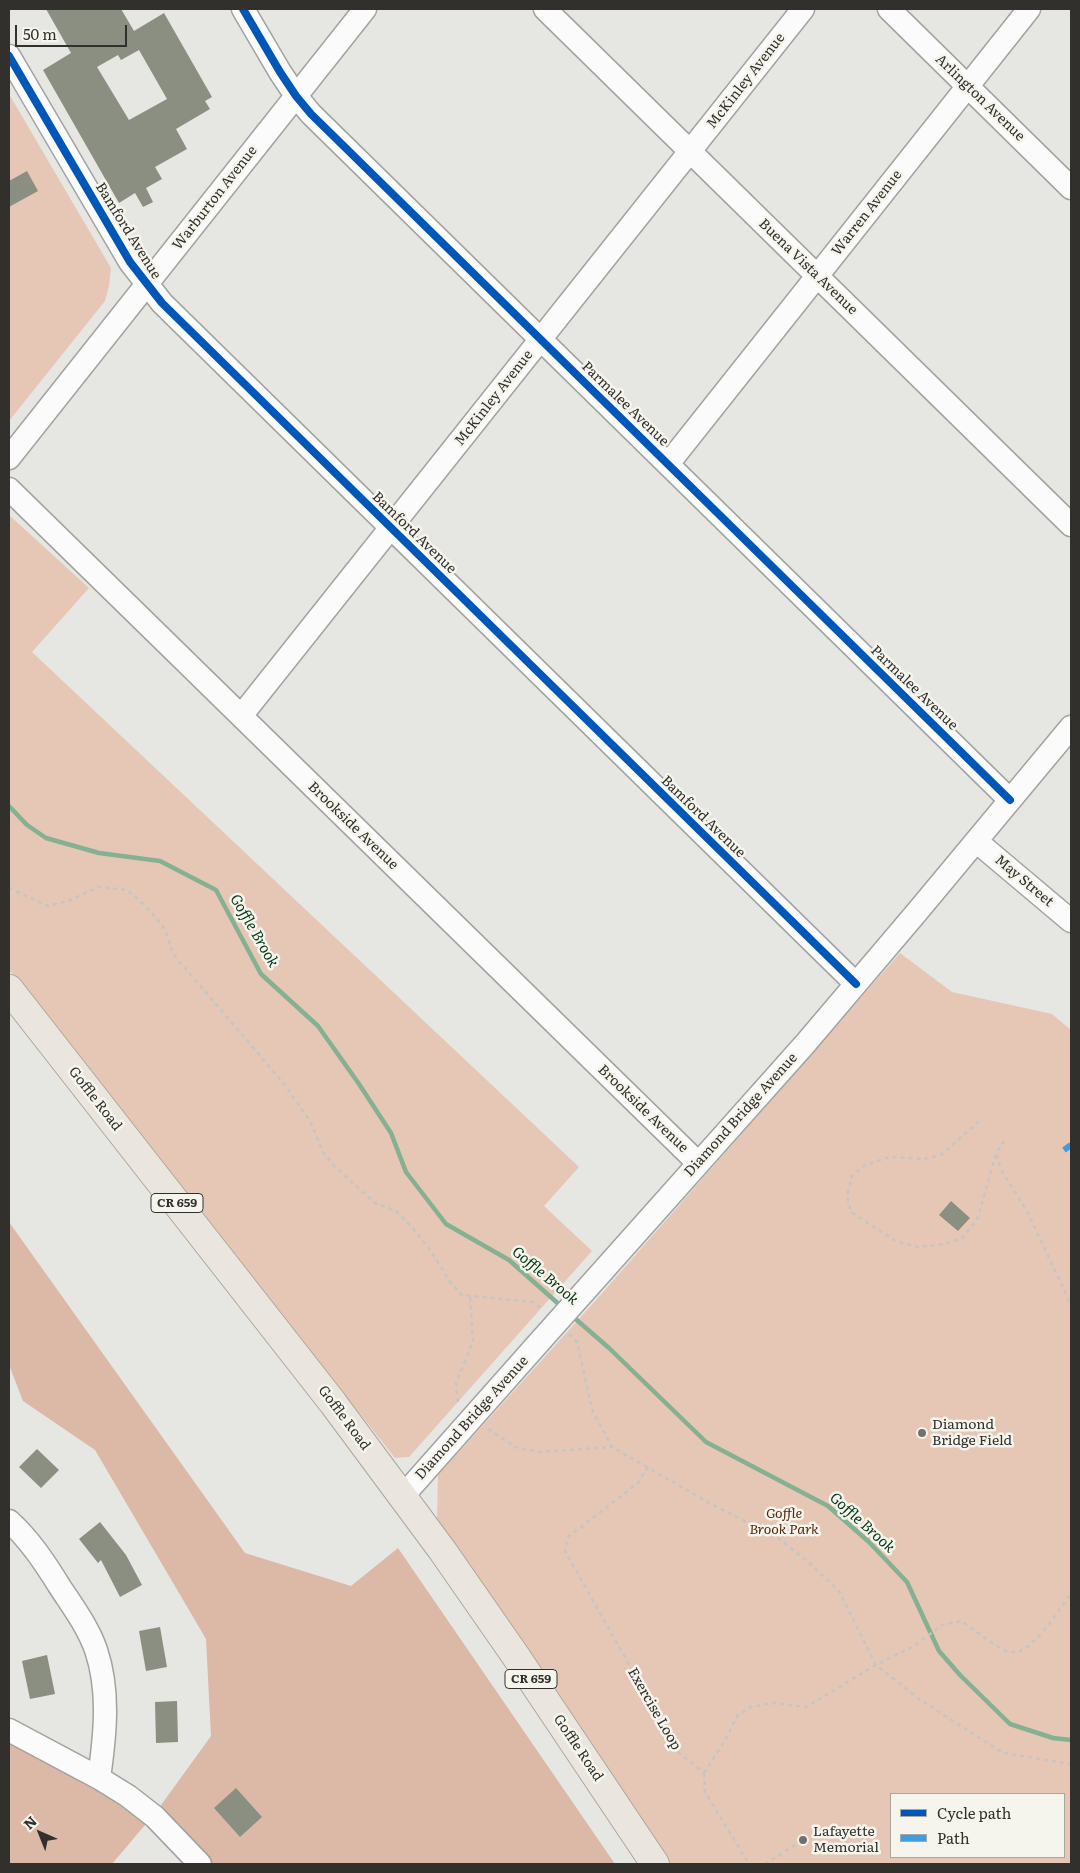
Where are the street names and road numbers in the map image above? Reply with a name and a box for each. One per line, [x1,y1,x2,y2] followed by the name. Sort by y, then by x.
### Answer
[703,30,789,132] street label: McKinley Avenue
[932,51,1028,145] street label: Arlington Avenue
[169,143,261,253] street label: Warburton Avenue
[828,167,906,259] street label: Warren Avenue
[92,180,164,282] street label: Bamford Avenue
[755,216,861,318] street label: Buena Vista Avenue
[451,347,537,449] street label: McKinley Avenue
[578,358,672,450] street label: Parmalee Avenue
[368,489,460,577] street label: Bamford Avenue
[867,642,961,734] street label: Parmalee Avenue
[657,773,749,861] street label: Bamford Avenue
[304,779,402,873] street label: Brookside Avenue
[991,852,1057,910] street label: May Street
[681,1050,801,1180] street label: Diamond Bridge Avenue
[594,1062,692,1156] street label: Brookside Avenue
[65,1064,125,1134] street label: Goffle Road
[151,1194,203,1212] road number: CR 659
[412,1353,532,1483] street label: Diamond Bridge Avenue
[314,1382,374,1454] street label: Goffle Road
[624,1665,684,1753] street label: Exercise Loop
[505,1670,557,1688] road number: CR 659
[550,1712,606,1784] street label: Goffle Road

